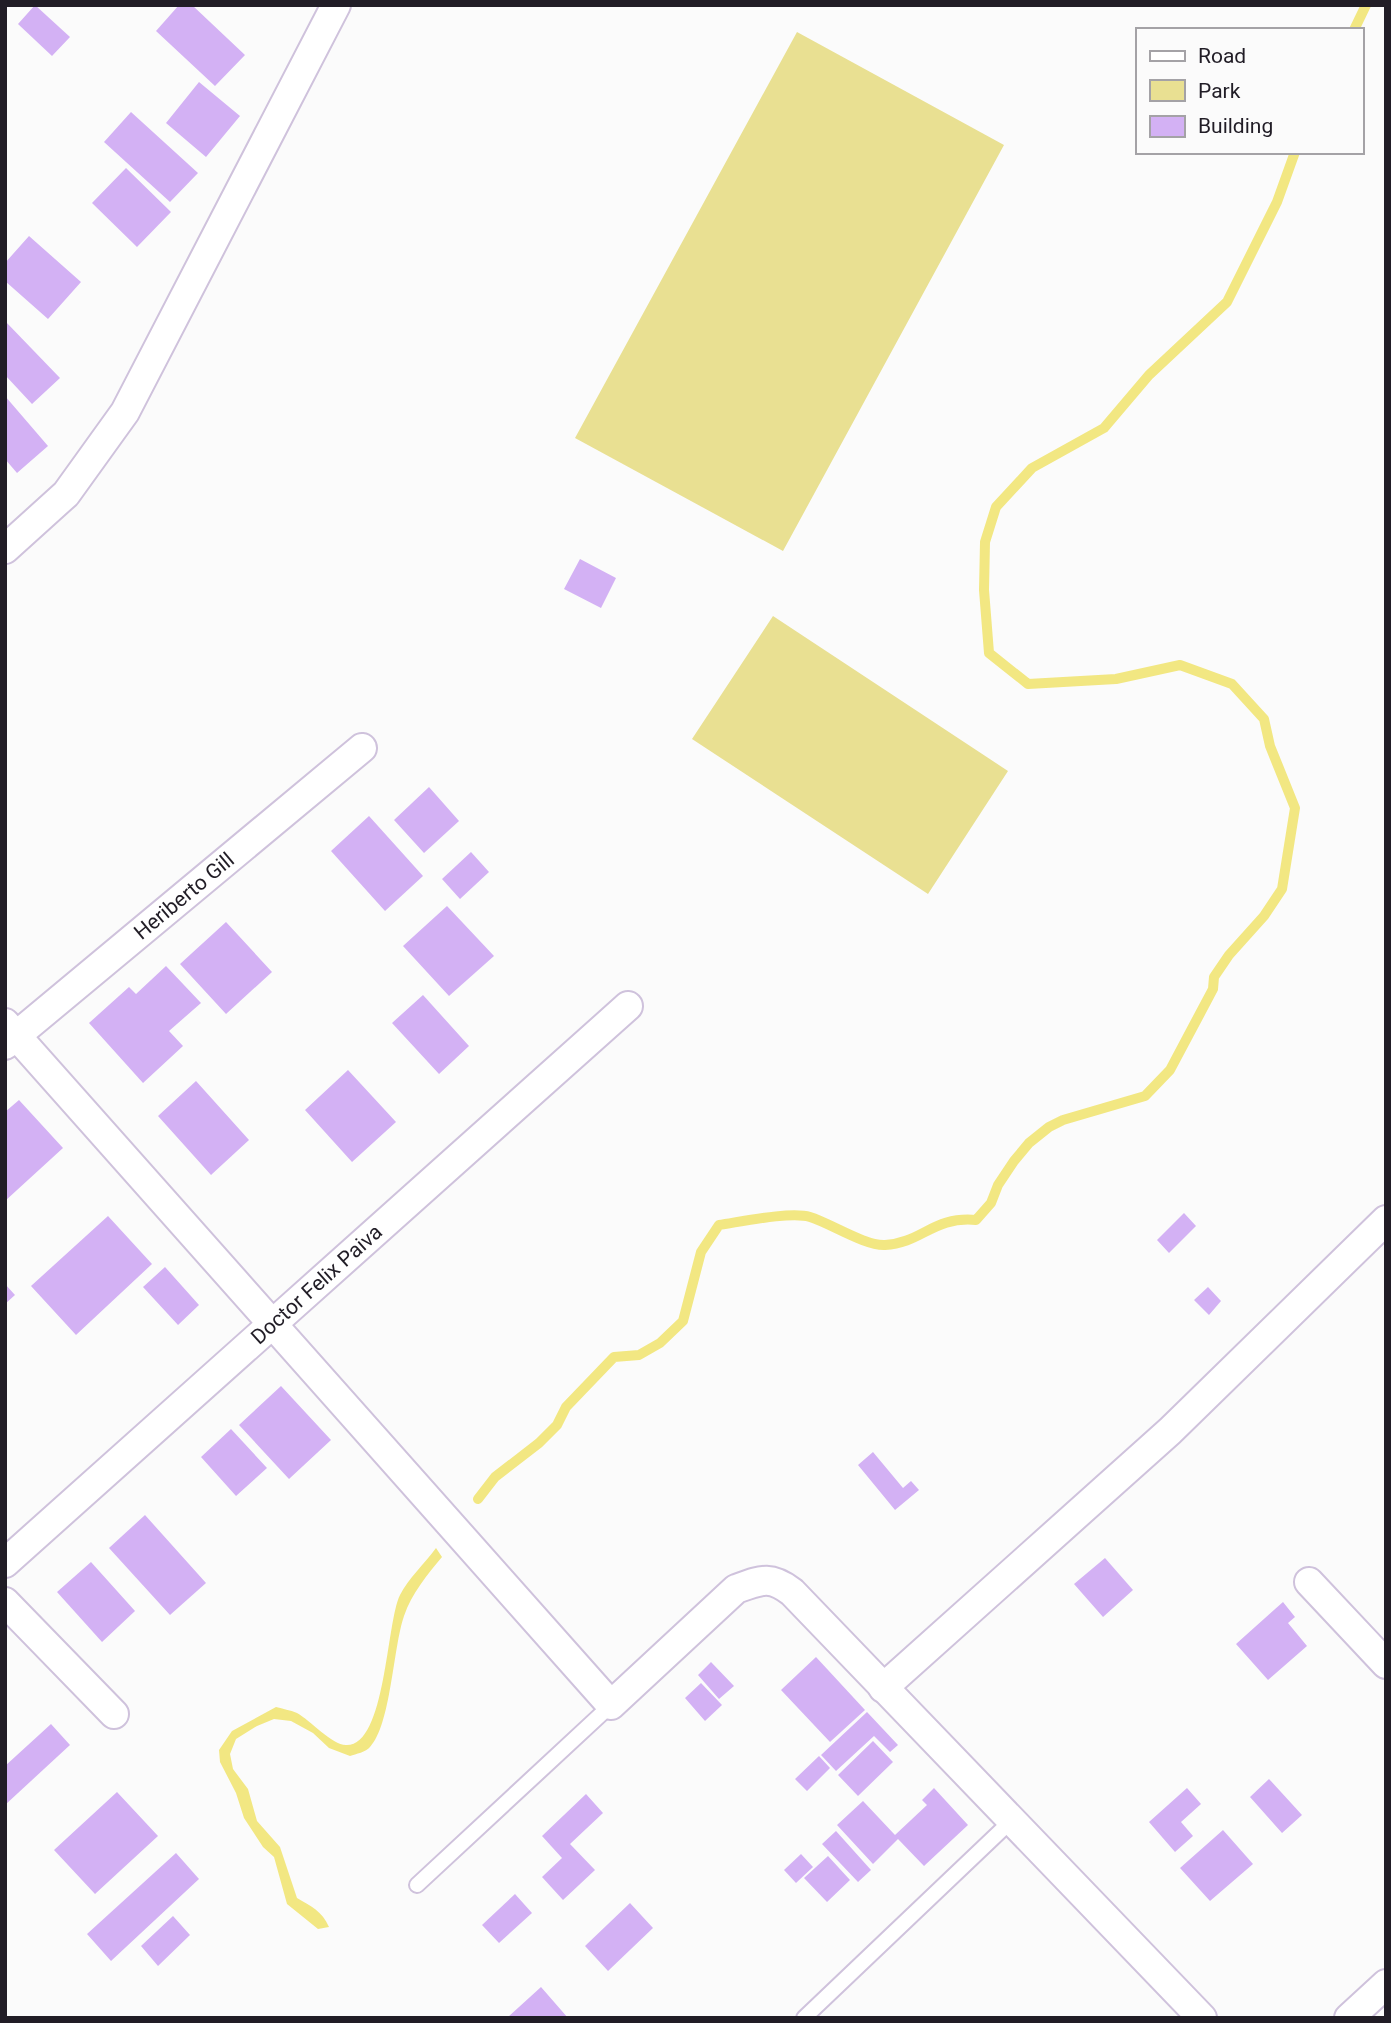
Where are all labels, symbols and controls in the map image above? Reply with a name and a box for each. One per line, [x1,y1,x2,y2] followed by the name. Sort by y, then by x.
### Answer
[1136,28,1363,154] legend
[1198,44,1246,68] text: Road
[1198,79,1241,103] text: Park
[1198,114,1273,138] text: Building
[129,848,239,944] street label: Heriberto Gill
[246,1220,387,1349] street label: Doctor Felix Paiva

